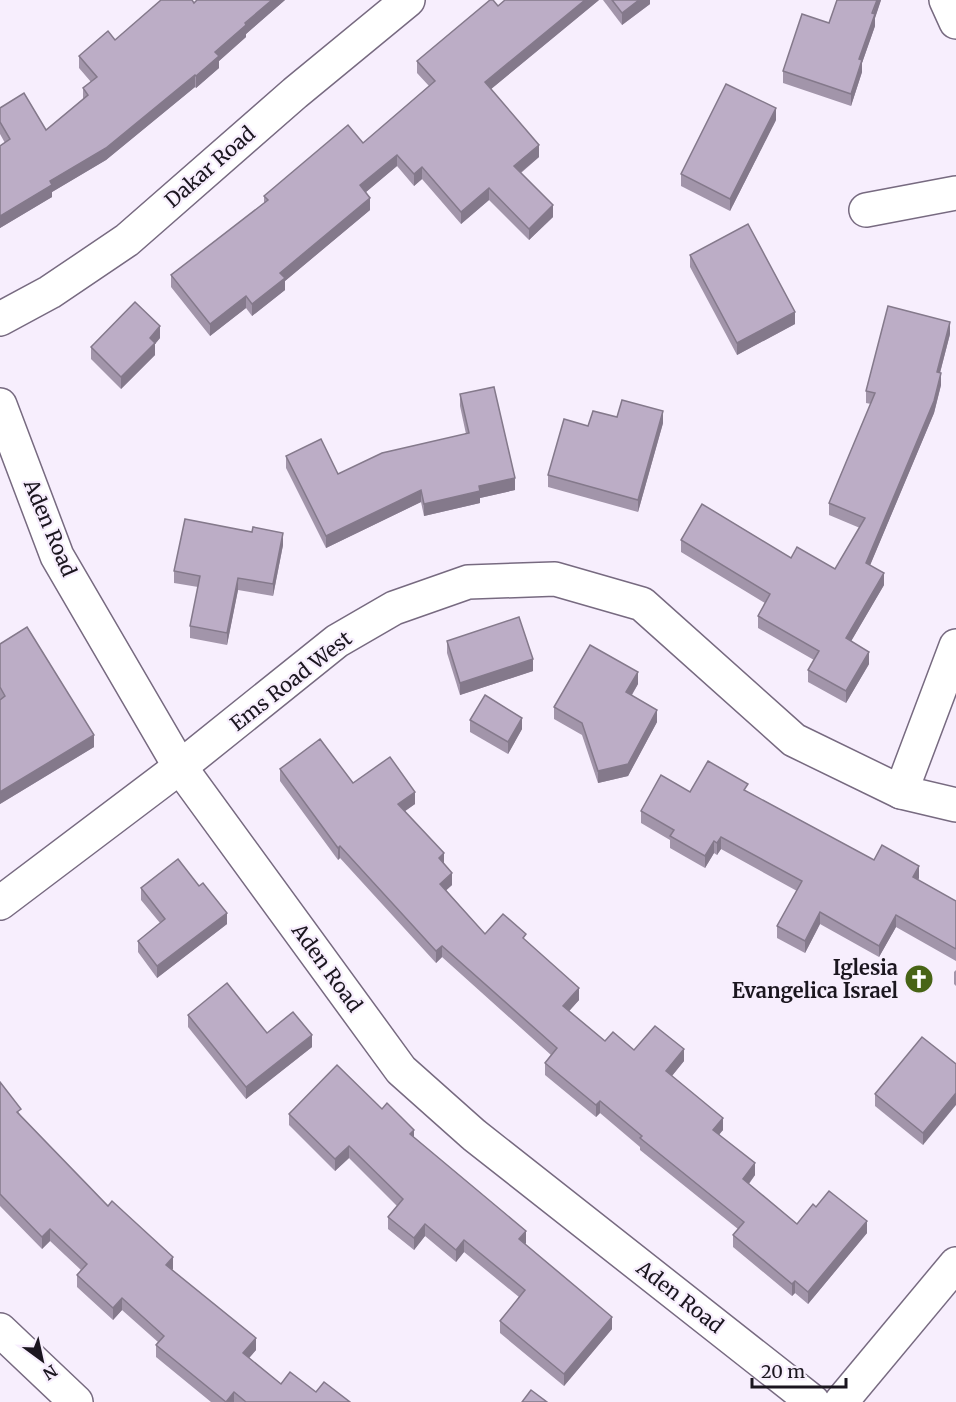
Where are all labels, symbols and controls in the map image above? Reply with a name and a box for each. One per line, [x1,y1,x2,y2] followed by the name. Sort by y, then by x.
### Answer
[159,121,260,213] street label: Dakar Road
[18,475,82,580] street label: Aden Road
[225,625,357,736] street label: Ems Road West
[286,918,368,1017] street label: Aden Road
[732,955,898,1003] place label: Iglesia Evangelica Israel
[903,963,935,995] church icon: Iglesia Evangelica Israel
[631,1254,729,1338] street label: Aden Road
[12,1330,72,1390] north arrow
[752,1351,846,1389] scale bar
[761,1360,805,1383] text: 20 m
[39,1361,61,1385] text: N

